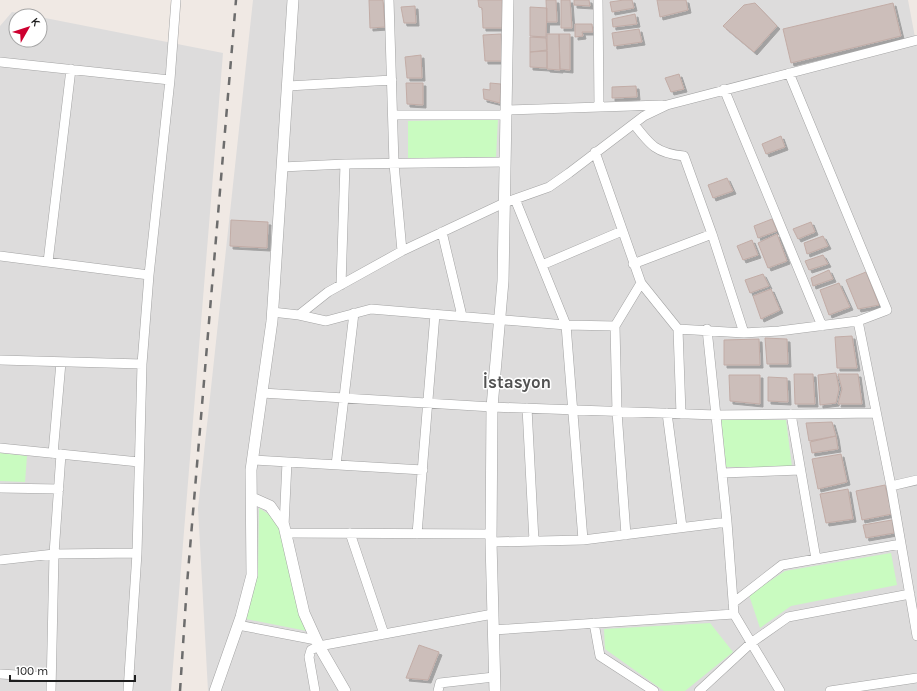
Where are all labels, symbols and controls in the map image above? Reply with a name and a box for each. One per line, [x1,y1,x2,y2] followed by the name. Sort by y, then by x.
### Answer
[8,8,48,48] north arrow
[28,15,43,30] text: K
[483,372,551,392] district label: İstasyon
[10,657,135,683] scale bar
[16,664,48,678] text: 100 m

